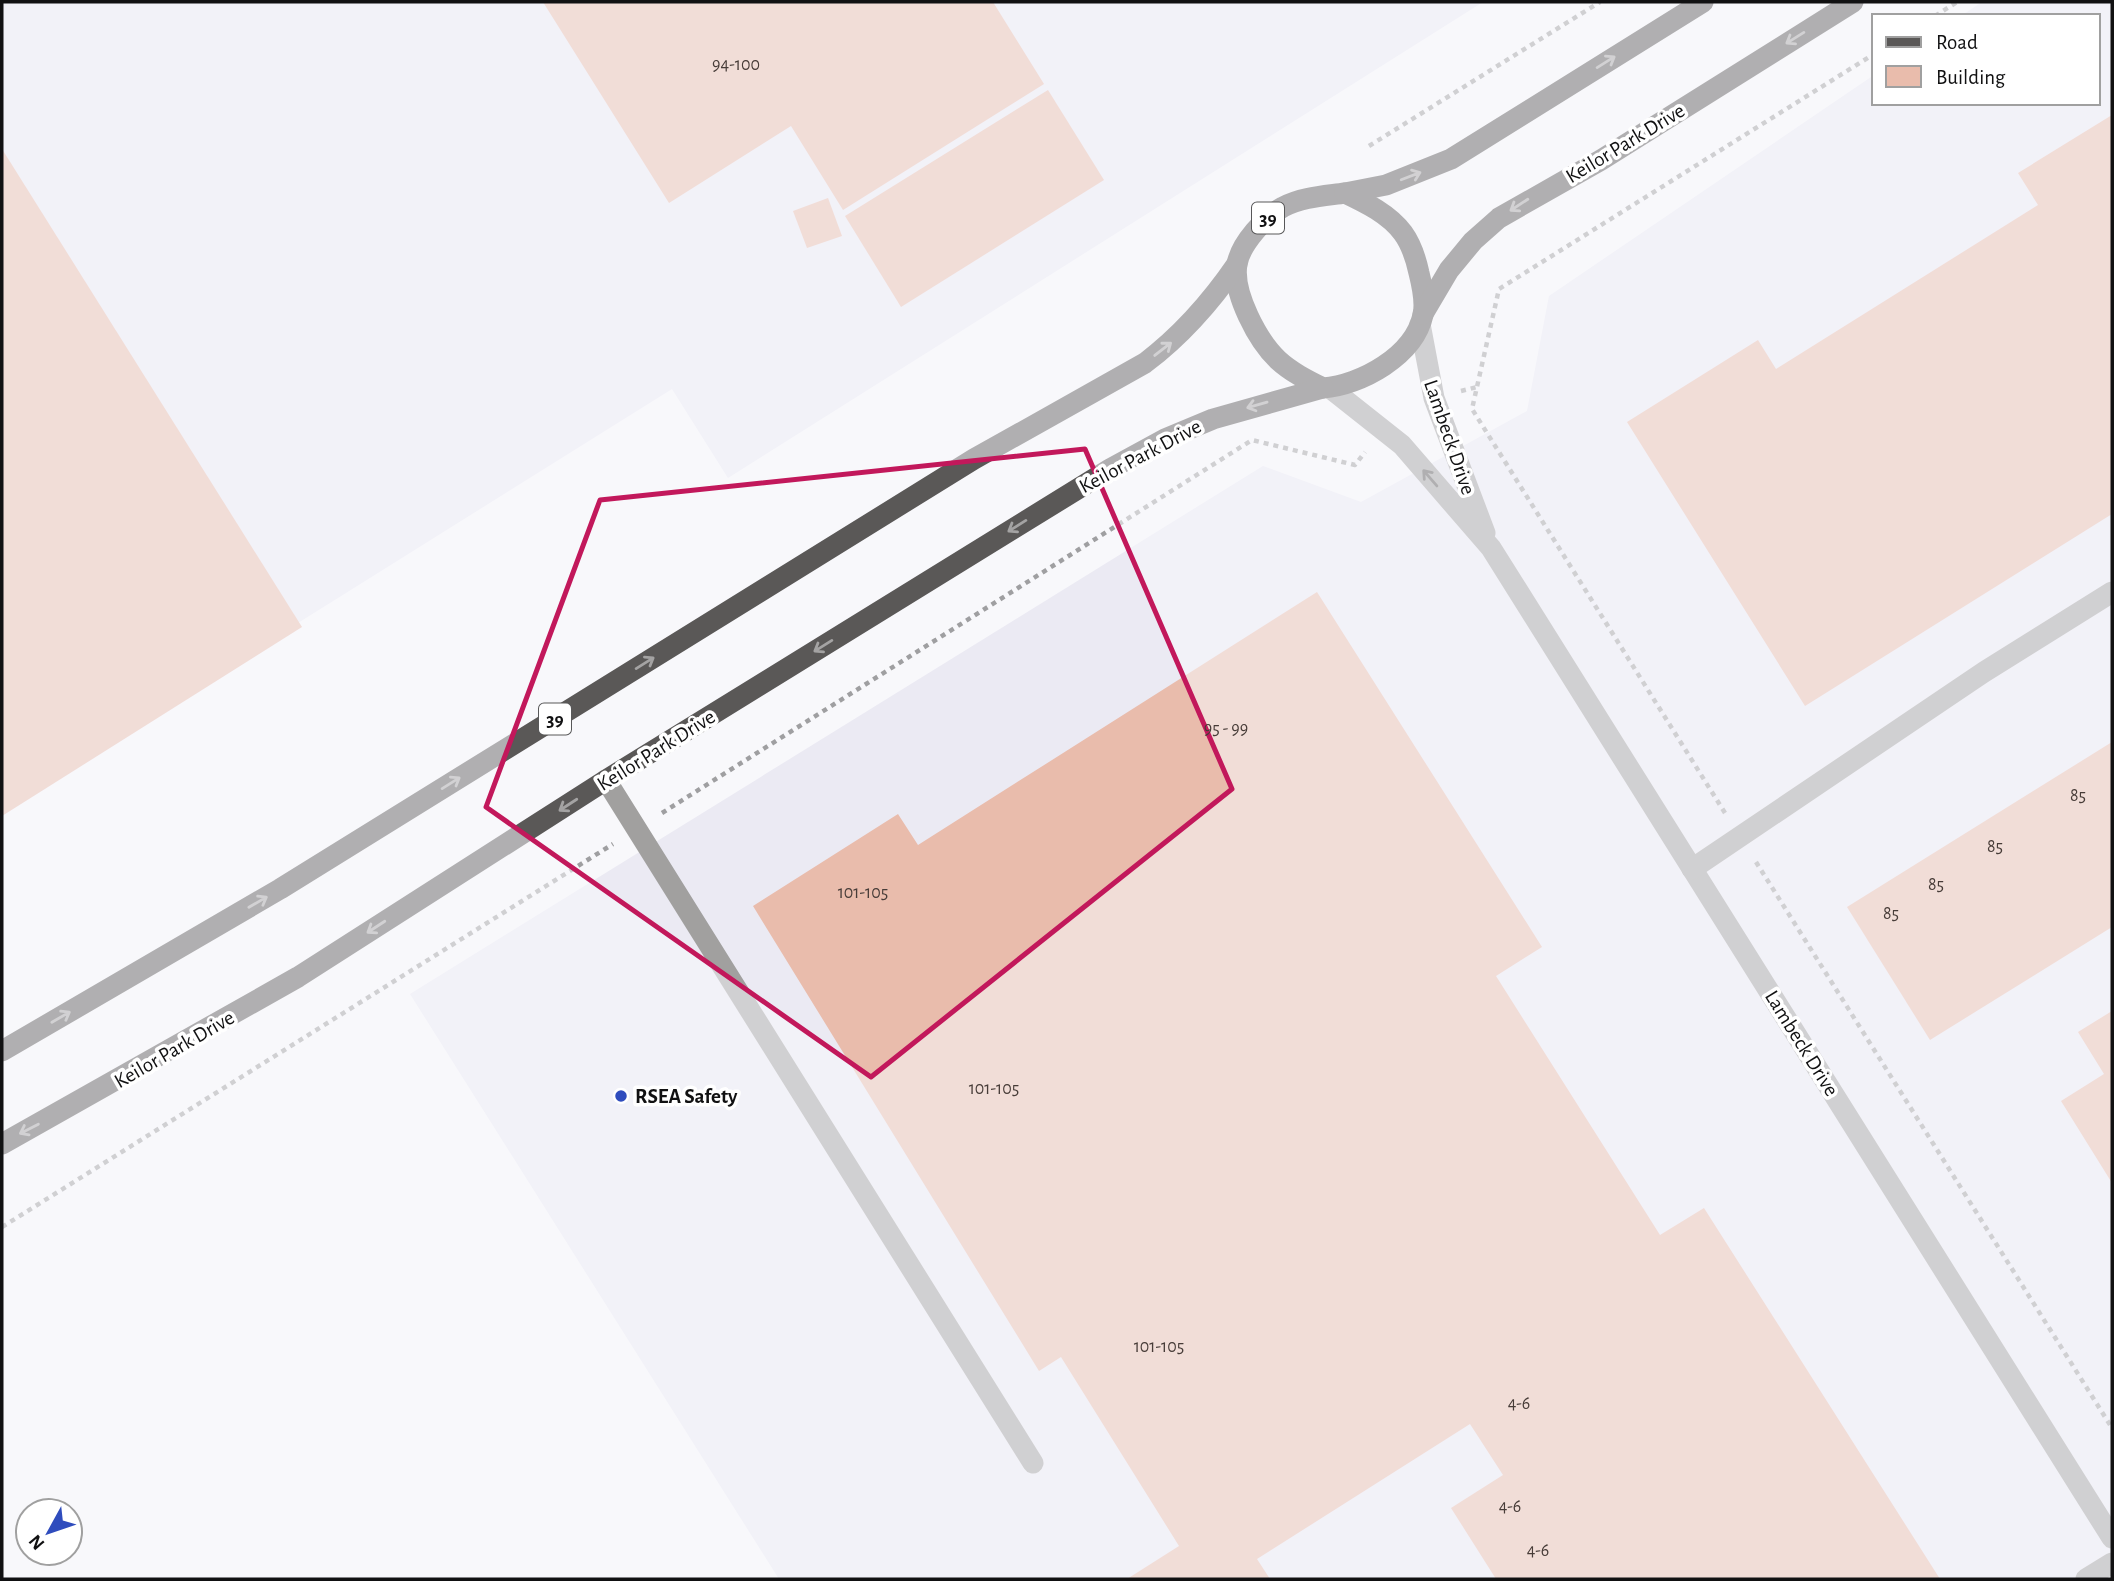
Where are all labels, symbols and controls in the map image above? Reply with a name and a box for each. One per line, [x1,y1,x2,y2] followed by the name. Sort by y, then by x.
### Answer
[1872,14,2100,105] legend
[1786,32,1806,46] one-way arrow
[1936,32,1978,53] text: Road
[1596,55,1615,70] one-way arrow
[712,56,760,74] house number: 94-100
[1936,67,2006,88] text: Building
[1562,100,1688,187] street label: Keilor Park Drive
[1400,169,1421,182] one-way arrow
[1510,199,1530,213] one-way arrow
[1252,202,1284,233] road number: 39
[1154,341,1172,356] one-way arrow
[1420,377,1479,497] street label: Lambeck Drive
[1246,400,1268,413] one-way arrow
[1076,416,1205,497] street label: Keilor Park Drive
[1422,469,1438,487] one-way arrow
[1007,519,1027,533] one-way arrow
[814,639,834,653] one-way arrow
[634,656,654,670] one-way arrow
[539,704,571,734] road number: 39
[594,706,719,795] street label: Keilor Park Drive
[1204,720,1248,738] house number: 95 - 99
[441,776,461,790] one-way arrow
[2070,787,2086,805] house number: 85
[558,798,578,812] one-way arrow
[1987,838,2003,856] house number: 85
[1928,876,1944,894] house number: 85
[838,884,888,902] house number: 101-105
[247,895,267,909] one-way arrow
[1883,905,1899,923] house number: 85
[367,920,386,935] one-way arrow
[1761,987,1842,1100] street label: Lambeck Drive
[111,1007,238,1092] street label: Keilor Park Drive
[51,1010,71,1024] one-way arrow
[969,1080,1019,1098] house number: 101-105
[635,1086,738,1107] place label: RSEA Safety
[613,1088,629,1104] marker: RSEA Safety
[19,1123,40,1137] one-way arrow
[1134,1338,1184,1356] house number: 101-105
[1508,1395,1530,1413] house number: 4-6
[14,1497,84,1567] north arrow
[1499,1498,1521,1516] house number: 4-6
[26,1531,49,1553] text: N
[1527,1542,1549,1560] house number: 4-6

